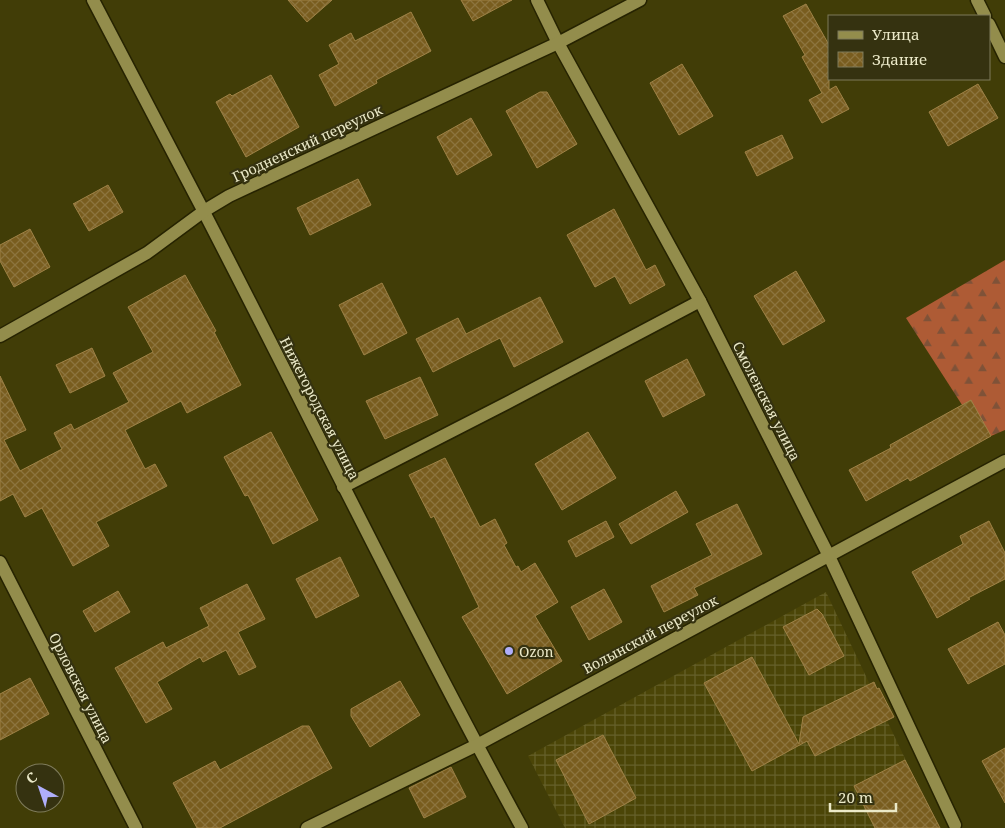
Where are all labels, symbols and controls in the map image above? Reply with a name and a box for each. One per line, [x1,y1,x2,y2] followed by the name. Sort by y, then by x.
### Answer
[828,15,990,80] legend
[872,24,920,44] text: Улица
[872,49,927,69] text: Здание
[229,100,386,186] street label: Гродненский переулок
[276,333,364,483] street label: Нижегородская улица
[729,338,805,464] street label: Смоленская улица
[579,590,722,678] street label: Волынский переулок
[45,629,117,747] street label: Орловская улица
[519,642,554,661] place label: Ozon
[503,645,515,657] marker: Ozon
[15,763,65,813] north arrow
[22,767,41,788] text: С
[830,780,896,812] scale bar
[838,787,873,807] text: 20 m

